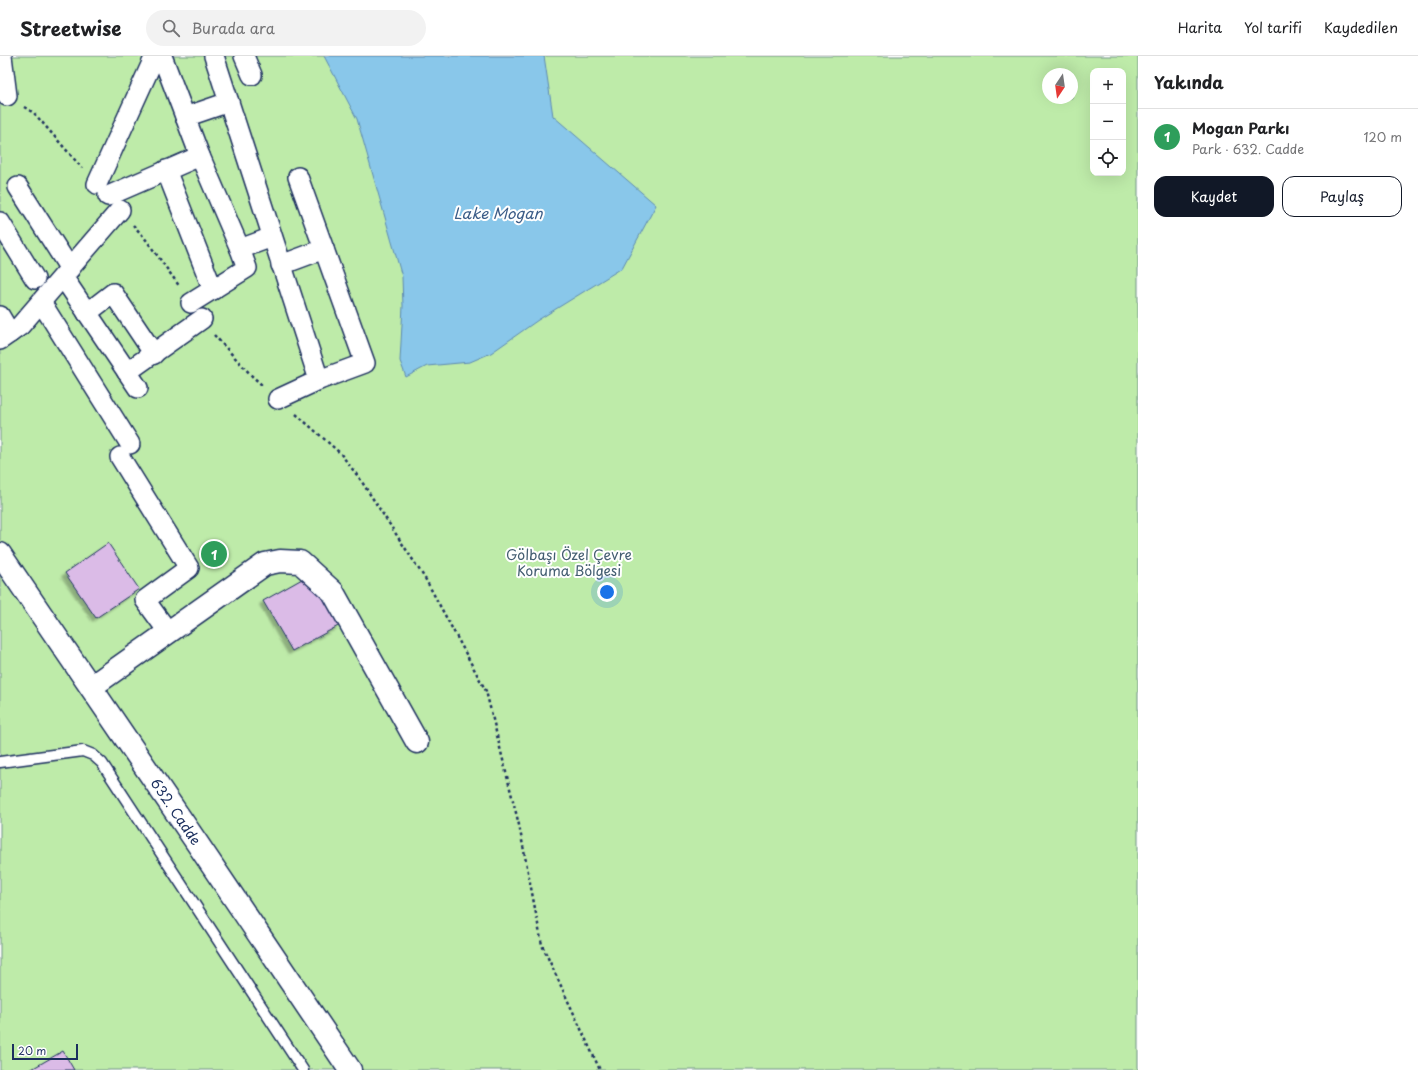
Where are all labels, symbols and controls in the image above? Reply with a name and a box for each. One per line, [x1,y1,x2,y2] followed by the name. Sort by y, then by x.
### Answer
[146,10,426,46] search box
[20,14,122,42] text: Streetwise
[192,16,275,39] text: Burada ara
[160,17,182,39] icon: search
[1178,17,1222,38] text: Harita
[1244,17,1302,38] text: Yol tarifi
[1324,17,1398,38] text: Kaydedilen
[1042,68,1078,104] north arrow
[1090,68,1126,176] map controls
[1090,68,1126,104] button: +
[1154,69,1224,95] text: Yakında
[1090,104,1126,140] button: −
[1192,116,1289,139] text: Mogan Parkı
[1164,127,1170,146] text: 1
[1363,127,1402,146] text: 120 m
[1192,139,1304,158] text: Park · 632. Cadde
[1090,140,1126,176] button: locate
[1154,176,1274,217] button: Kaydet
[1282,176,1402,217] button: Paylaş
[454,201,543,224] water label: Lake Mogan
[201,539,227,569] pin: 1
[506,544,632,581] park label: Gölbaşı Özel Çevre Koruma Bölgesi
[597,582,617,602] your location
[146,774,206,849] street label: 632. Cadde
[12,1042,78,1061] scale bar
[18,1042,46,1059] text: 20 m

